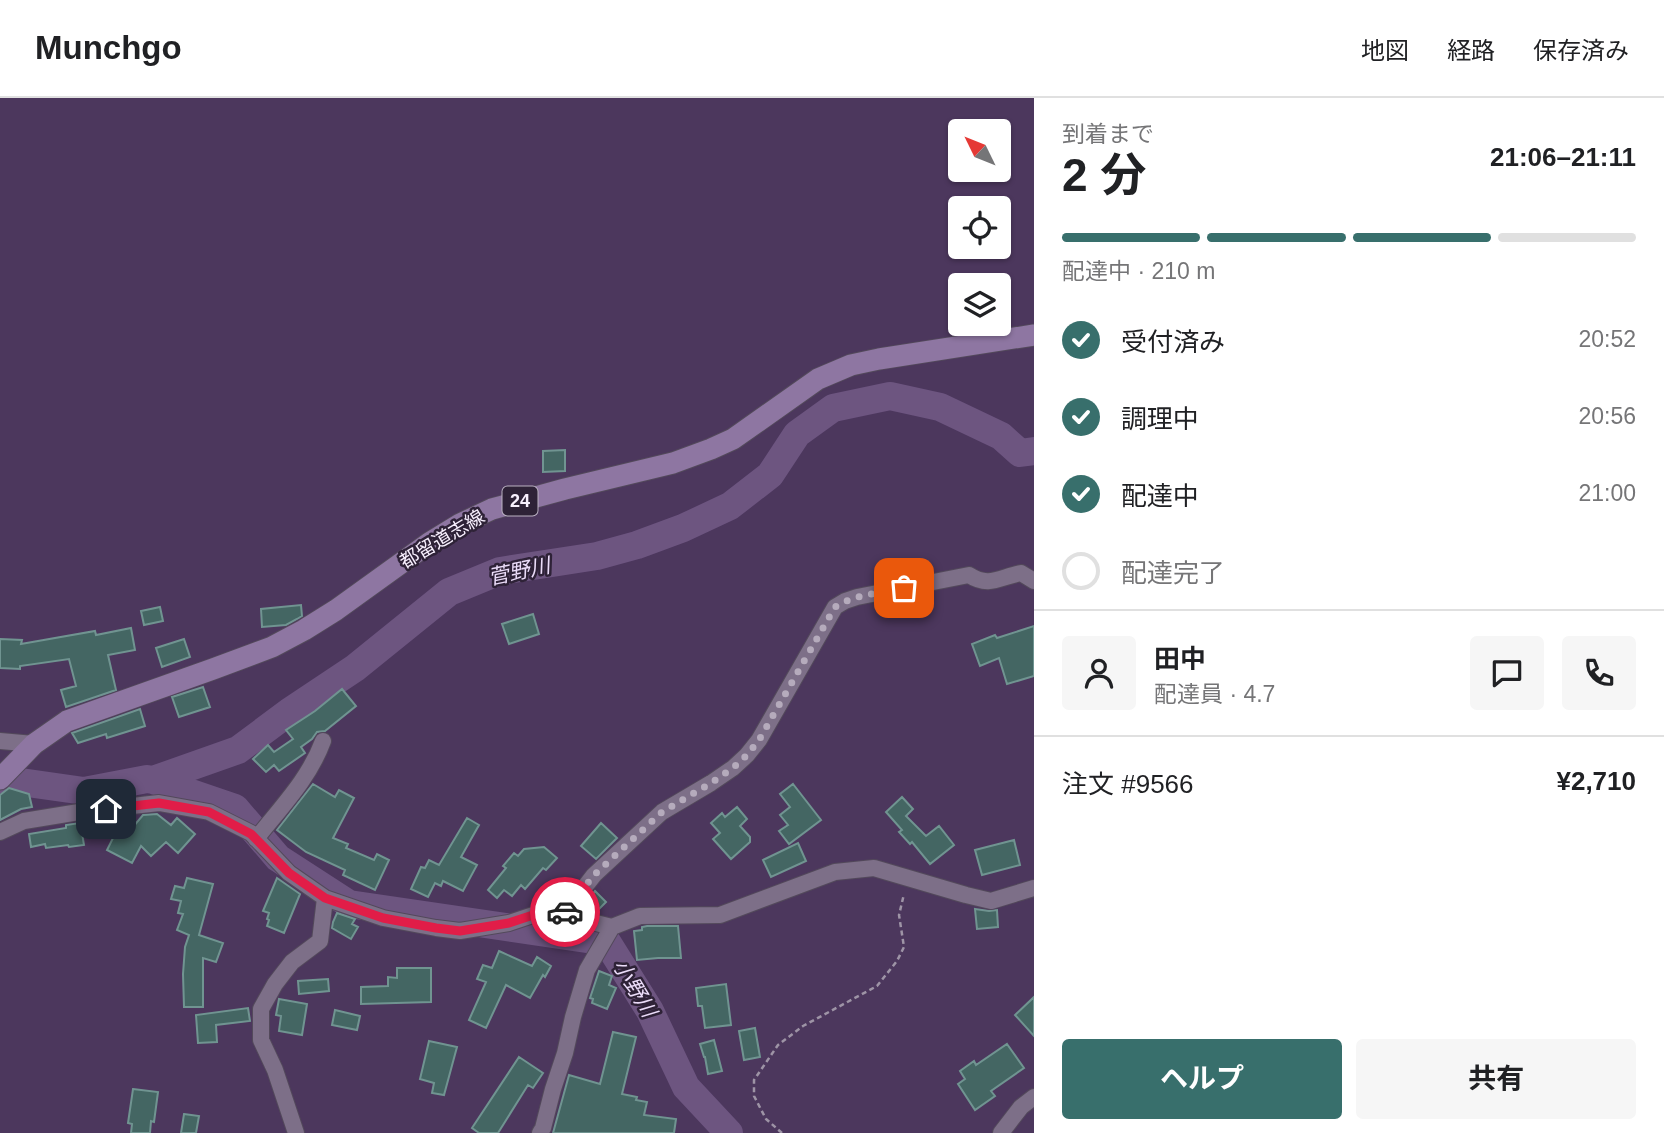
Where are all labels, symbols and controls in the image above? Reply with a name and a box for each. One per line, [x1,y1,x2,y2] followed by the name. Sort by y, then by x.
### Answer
[35,29,182,66] text: Munchgo
[1361,37,1409,64] text: 地図
[1447,37,1495,64] text: 経路
[1533,37,1629,64] text: 保存済み
[948,119,1012,182] north arrow
[948,119,1011,336] map controls
[1062,121,1154,147] text: 到着まで
[1490,142,1636,172] text: 21:06–21:11
[1062,149,1146,201] text: 2 分
[948,196,1011,259] button: locate
[1062,258,1215,284] text: 配達中 · 210 m
[948,273,1011,336] button: layers
[1062,321,1100,359] icon: check
[1578,326,1636,352] text: 20:52
[1121,327,1225,357] text: 受付済み
[1062,398,1100,436] icon: check
[1578,403,1636,429] text: 20:56
[1121,404,1199,434] text: 調理中
[1062,475,1100,513] icon: check
[1578,480,1636,506] text: 21:00
[1121,481,1199,511] text: 配達中
[503,486,538,516] road number: 24
[396,506,488,572] street label: 都留道志線
[486,553,554,589] water label: 菅野川
[874,558,934,618] pin
[1121,558,1225,588] text: 配達完了
[885,569,923,607] icon: bag
[1062,636,1136,710] button: person
[1470,636,1544,710] button: chat
[1562,636,1636,710] button: phone
[1154,644,1206,674] text: 田中
[1154,681,1275,707] text: 配達員 · 4.7
[1556,766,1636,796] text: ¥2,710
[1062,769,1194,799] text: 注文 #9566
[76,779,136,839] pin
[87,790,125,828] icon: home
[530,877,600,947] courier
[546,893,584,931] icon: car
[609,955,662,1023] water label: 小野川
[1062,1039,1342,1119] button: ヘルプ
[1356,1039,1636,1119] button: 共有

